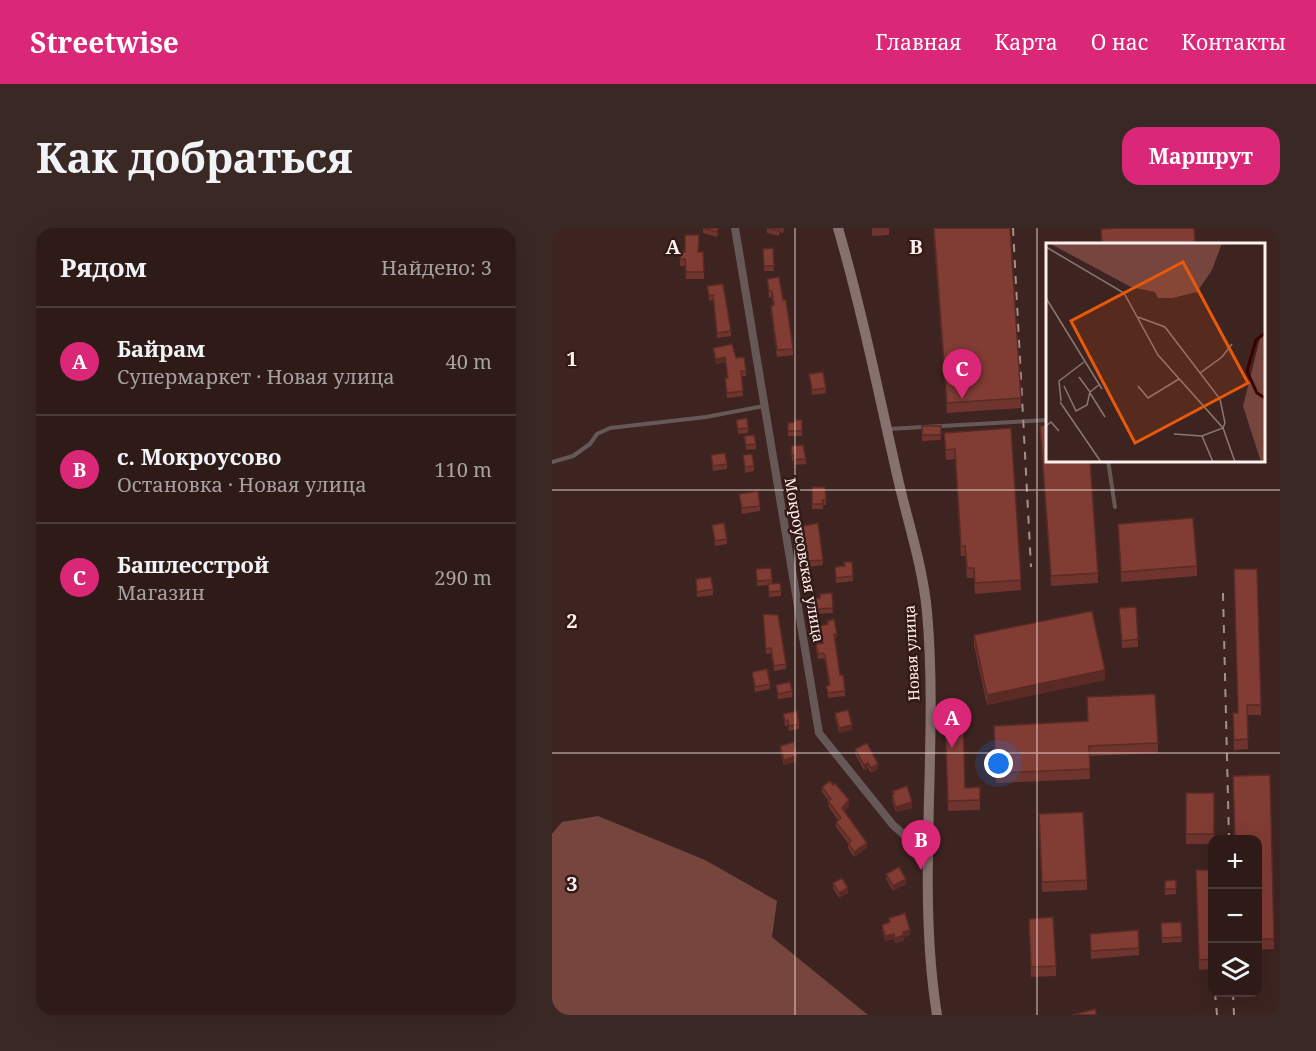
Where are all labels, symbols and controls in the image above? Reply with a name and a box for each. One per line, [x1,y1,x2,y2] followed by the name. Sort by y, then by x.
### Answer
[30,23,179,61] text: Streetwise
[875,28,962,56] text: Главная
[995,28,1058,56] text: Карта
[1091,28,1148,56] text: О нас
[1181,28,1286,56] text: Контакты
[1122,127,1280,185] button: Маршрут
[36,128,353,185] text: Как добраться
[665,233,681,260] text: A
[909,233,923,260] text: B
[1046,243,1265,462] inset map
[60,249,147,285] text: Рядом
[381,254,492,281] text: Найдено: 3
[117,333,205,363] text: Байрам
[566,345,578,372] text: 1
[72,348,87,375] text: A
[446,348,492,375] text: 40 m
[942,350,982,399] pin: C
[117,363,395,390] text: Супермаркет · Новая улица
[117,441,281,471] text: с. Мокроусово
[73,456,86,483] text: B
[434,456,492,483] text: 110 m
[117,471,367,498] text: Остановка · Новая улица
[781,476,829,644] street label: Мокроусовская улица
[117,549,269,579] text: Башлесстрой
[73,564,86,591] text: C
[434,564,492,591] text: 290 m
[117,579,205,606] text: Магазин
[898,604,924,702] street label: Новая улица
[566,607,578,634] text: 2
[932,698,972,748] pin: A
[984,749,1013,778] your location
[902,820,940,870] pin: B
[1208,835,1262,997] map controls
[1208,835,1262,889] button: +
[566,870,578,897] text: 3
[1208,889,1262,943] button: −
[1208,943,1262,997] button: layers

